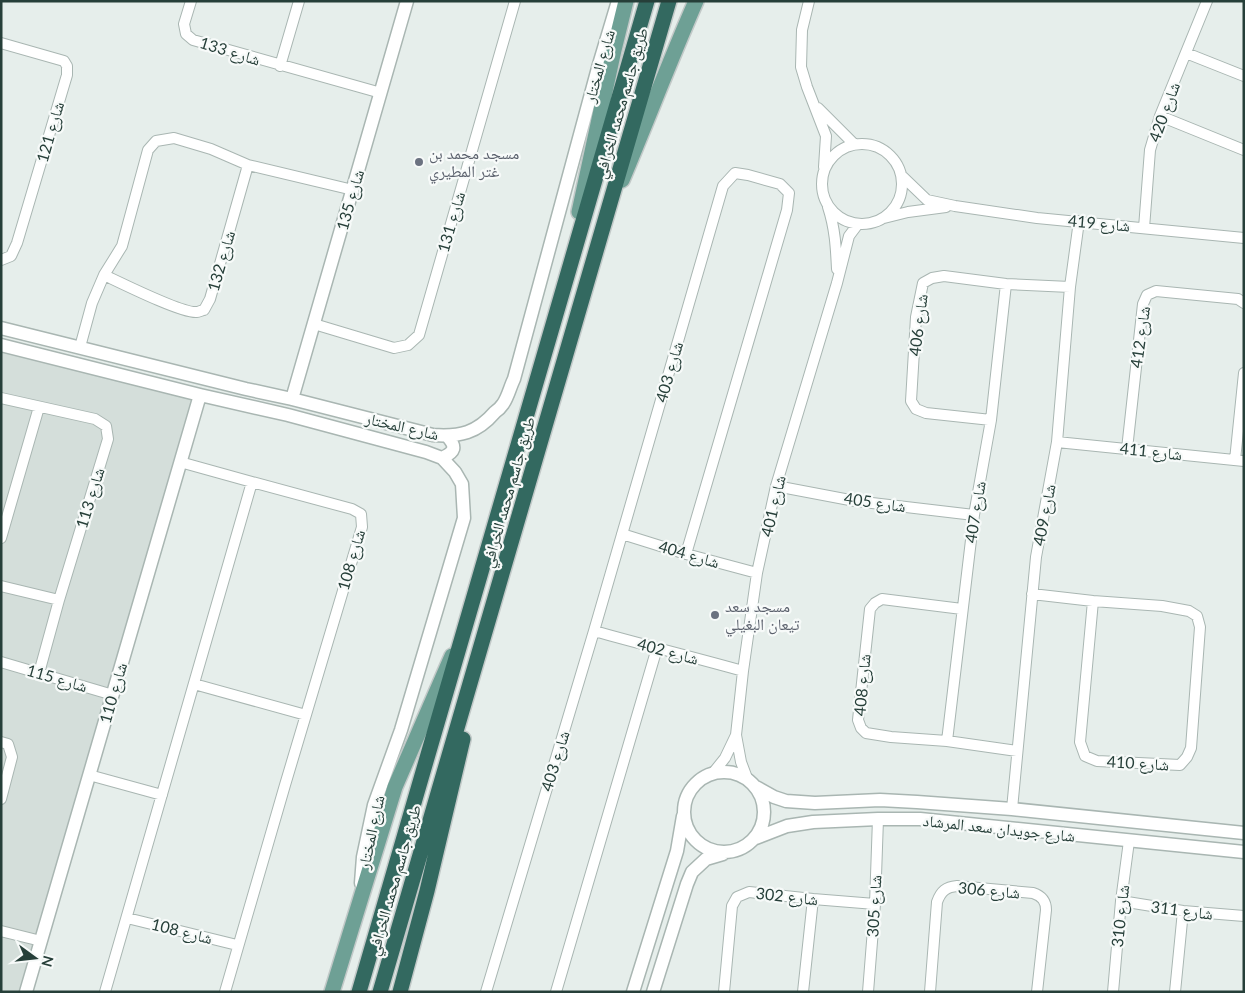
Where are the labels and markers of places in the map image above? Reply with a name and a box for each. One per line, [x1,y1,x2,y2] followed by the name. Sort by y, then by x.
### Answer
[429,143,519,184] place label: مسجد محمد بن غتر المطيري
[413,156,425,168] marker: مسجد محمد بن غتر المطيري
[725,596,800,637] place label: مسجد سعد تيعان البغيلي
[709,609,721,621] marker: مسجد سعد تيعان البغيلي

